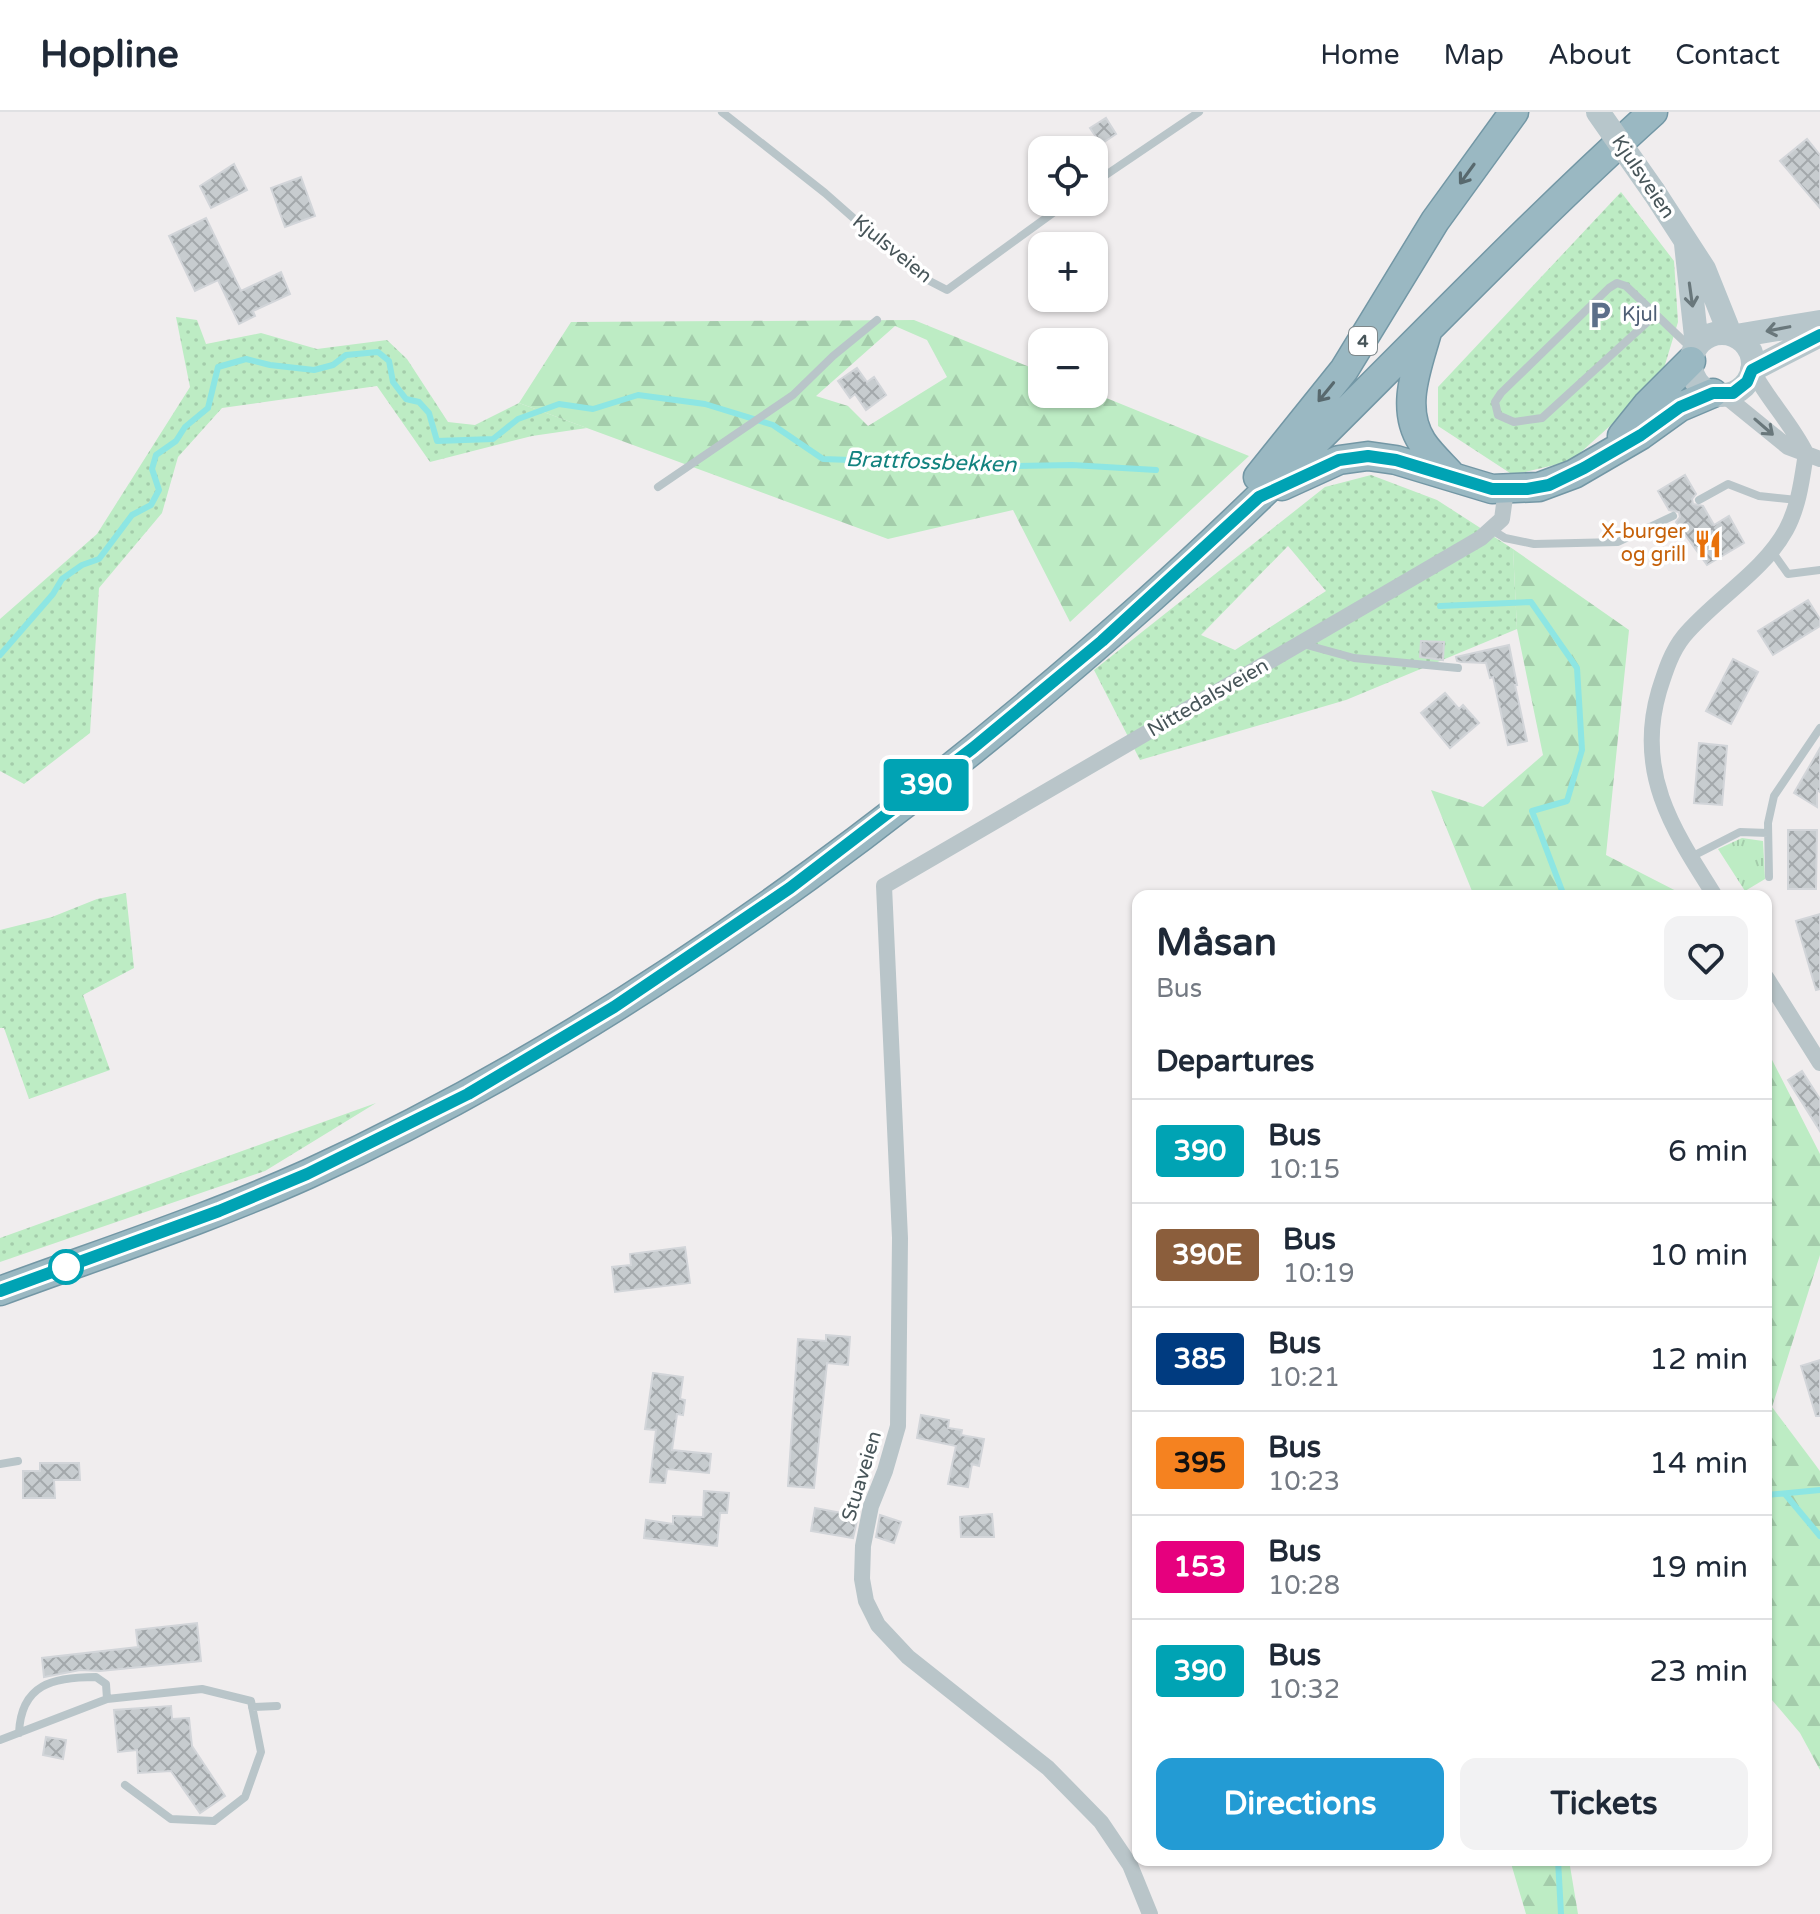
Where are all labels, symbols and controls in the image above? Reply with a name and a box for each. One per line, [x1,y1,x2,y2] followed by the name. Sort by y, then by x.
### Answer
[40,32,179,78] text: Hopline
[1320,38,1400,72] text: Home
[1444,38,1504,72] text: Map
[1548,38,1631,72] text: About
[1675,38,1780,72] text: Contact
[1606,131,1680,223] street label: Kjulsveien
[1028,136,1108,408] map controls
[1028,136,1108,216] button: locate
[1459,163,1476,184] one-way arrow
[847,210,937,288] street label: Kjulsveien
[1028,232,1108,312] button: +
[1684,282,1699,307] one-way arrow
[1585,300,1615,330] parking icon: Kjul
[1622,303,1658,327] place label: Kjul
[1766,322,1791,337] one-way arrow
[1349,327,1377,355] road number: 4
[1028,328,1108,408] button: −
[1318,381,1335,402] one-way arrow
[1753,418,1773,436] one-way arrow
[845,446,1017,478] water label: Brattfossbekken
[1601,520,1686,567] place label: X-burger og grill
[1693,529,1723,559] restaurant icon: X-burger og grill
[1143,654,1273,742] street label: Nittedalsveien
[880,759,972,811] line badge: 390
[900,768,952,802] text: 390
[1664,916,1748,1000] button: heart
[1156,920,1277,966] text: Måsan
[1156,973,1202,1004] text: Bus
[1156,1043,1314,1080] text: Departures
[1268,1117,1321,1154] text: Bus
[1668,1133,1748,1170] text: 6 min
[1174,1134,1226,1168] text: 390
[1268,1154,1340,1185] text: 10:15
[1283,1221,1336,1258] text: Bus
[1649,1237,1748,1274] text: 10 min
[1172,1238,1243,1272] text: 390E
[49,1250,83,1284] unlabelled marker
[1283,1258,1355,1289] text: 10:19
[1268,1325,1321,1362] text: Bus
[1649,1341,1748,1378] text: 12 min
[1174,1342,1226,1376] text: 385
[1268,1362,1340,1393] text: 10:21
[837,1428,887,1524] street label: Stuaveien
[1268,1429,1321,1466] text: Bus
[1649,1445,1748,1482] text: 14 min
[1174,1446,1226,1480] text: 395
[1268,1466,1340,1497] text: 10:23
[1268,1533,1321,1570] text: Bus
[1649,1549,1748,1586] text: 19 min
[1174,1550,1226,1584] text: 153
[1268,1570,1340,1601] text: 10:28
[1268,1637,1321,1674] text: Bus
[1649,1653,1748,1690] text: 23 min
[1174,1654,1226,1688] text: 390
[1268,1674,1340,1705] text: 10:32
[1156,1758,1444,1850] button: Directions
[1460,1758,1748,1850] button: Tickets

